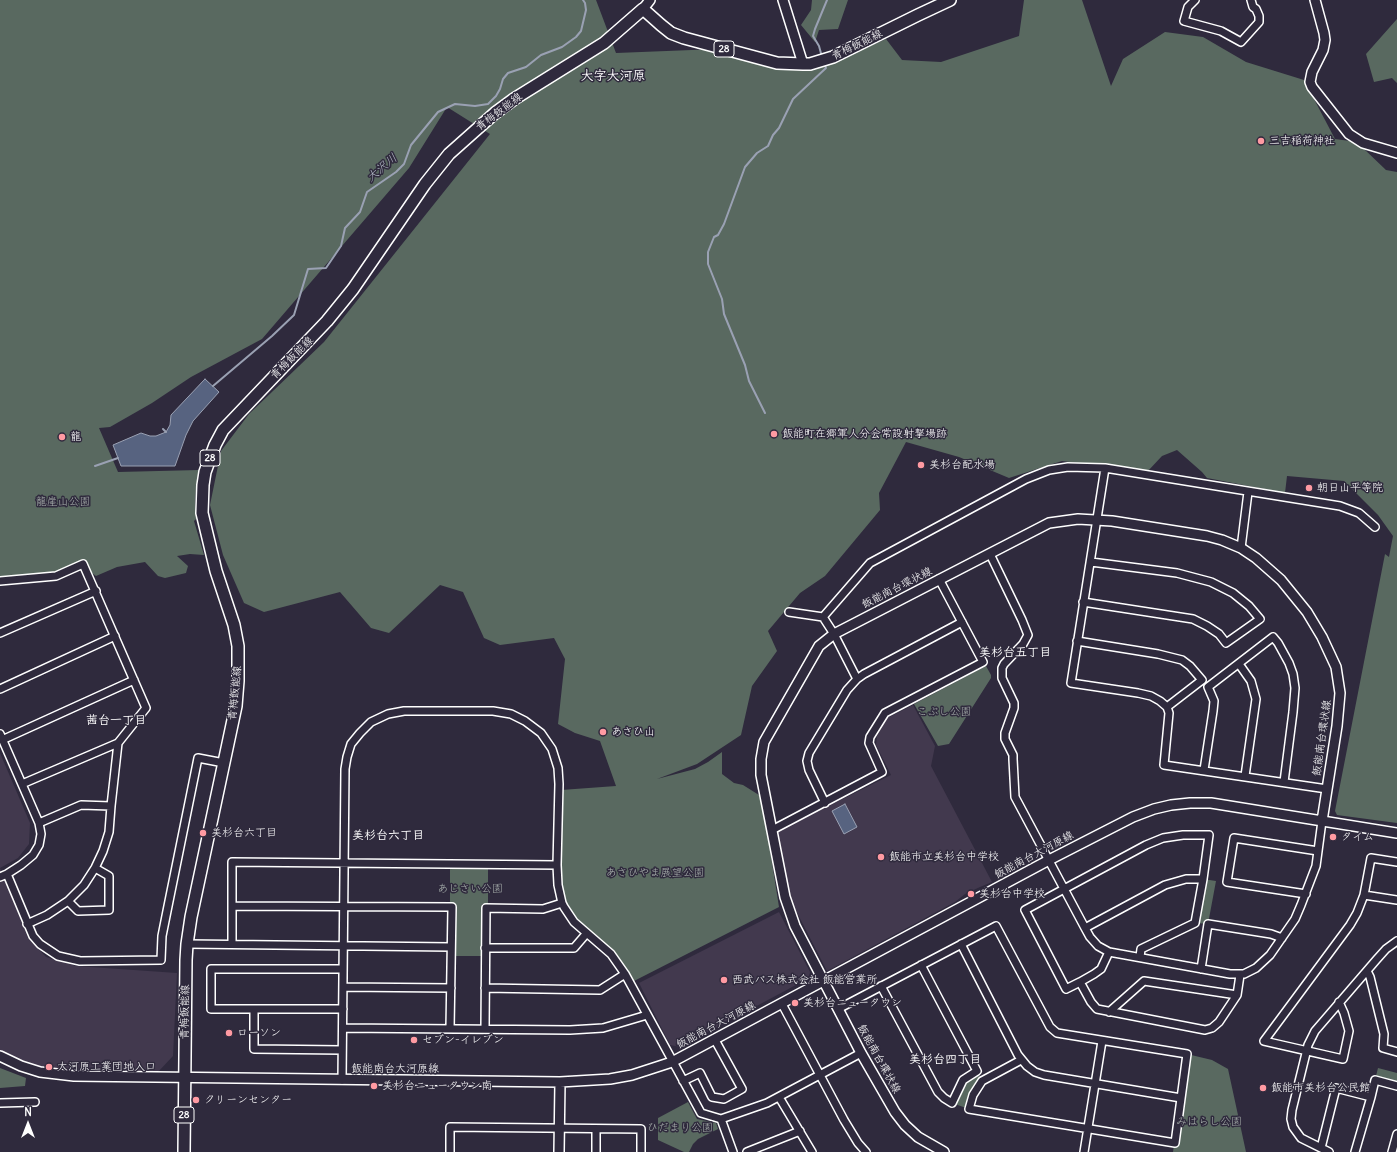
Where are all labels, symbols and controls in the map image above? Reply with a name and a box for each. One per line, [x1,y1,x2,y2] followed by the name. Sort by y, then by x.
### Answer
[829,27,885,63] street label: 青梅飯能線
[714,41,734,57] road number: 28
[581,68,645,84] district label: 大字大河原
[473,90,525,134] street label: 青梅飯能線
[1269,134,1335,148] place label: 三吉稲荷神社
[1256,136,1266,146] marker: 三吉稲荷神社
[364,151,400,185] water label: 大沢川
[268,334,316,382] street label: 青梅飯能線
[782,427,947,441] place label: 飯能町在郷軍人分会常設射撃場跡
[769,429,779,439] marker: 飯能町在郷軍人分会常設射撃場跡
[70,430,81,444] place label: 龍
[57,432,67,442] marker: 龍
[200,450,220,466] road number: 28
[929,458,995,472] place label: 美杉台配水場
[916,460,926,470] marker: 美杉台配水場
[1317,481,1383,495] place label: 朝日山平等院
[1304,483,1314,493] marker: 朝日山平等院
[36,495,90,509] park label: 龍崖山公園
[860,565,934,611] street label: 飯能南台環状線
[979,646,1051,660] district label: 美杉台五丁目
[226,665,244,721] street label: 青梅飯能線
[1310,699,1334,777] street label: 飯能南台環状線
[917,705,971,719] park label: こぶし公園
[86,714,146,728] district label: 茜台一丁目
[611,725,655,739] place label: あさひ山
[598,727,608,737] marker: あさひ山
[211,826,277,840] place label: 美杉台六丁目
[198,828,208,838] marker: 美杉台六丁目
[352,829,424,843] district label: 美杉台六丁目
[992,829,1076,881] street label: 飯能南台大河原線
[1341,830,1374,844] place label: タイム
[1328,832,1338,842] marker: タイム
[889,850,999,864] place label: 飯能市立美杉台中学校
[876,852,886,862] marker: 飯能市立美杉台中学校
[606,866,704,880] park label: あさひやま展望公園
[437,882,503,896] park label: あじさい公園
[979,887,1045,901] place label: 美杉台中学校
[966,889,976,899] marker: 美杉台中学校
[732,973,878,987] place label: 西武バス株式会社 飯能営業所
[719,975,729,985] marker: 西武バス株式会社 飯能営業所
[178,984,192,1040] street label: 青梅飯能線
[803,996,902,1010] place label: 美杉台ニュータウン
[790,998,800,1008] marker: 美杉台ニュータウン
[674,999,758,1051] street label: 飯能南台大河原線
[855,1022,903,1096] street label: 飯能南台環状線
[237,1026,281,1040] place label: ローソン
[224,1028,234,1038] marker: ローソン
[422,1033,504,1047] place label: セブン-イレブン
[409,1035,419,1045] marker: セブン-イレブン
[909,1053,981,1067] district label: 美杉台四丁目
[57,1060,156,1074] place label: 大河原工業団地入口
[44,1062,54,1072] marker: 大河原工業団地入口
[351,1062,439,1076] street label: 飯能南台大河原線
[382,1079,492,1093] place label: 美杉台ニュータウン南
[369,1081,379,1091] marker: 美杉台ニュータウン南
[1271,1081,1370,1095] place label: 飯能市美杉台公民館
[1258,1083,1268,1093] marker: 飯能市美杉台公民館
[204,1093,292,1107] place label: クリーンセンター
[191,1095,201,1105] marker: クリーンセンター
[8,1104,48,1144] north arrow
[24,1105,32,1119] text: N
[174,1107,194,1123] road number: 28
[1176,1115,1242,1129] park label: みはらし公園
[647,1121,713,1135] park label: ひだまり公園

